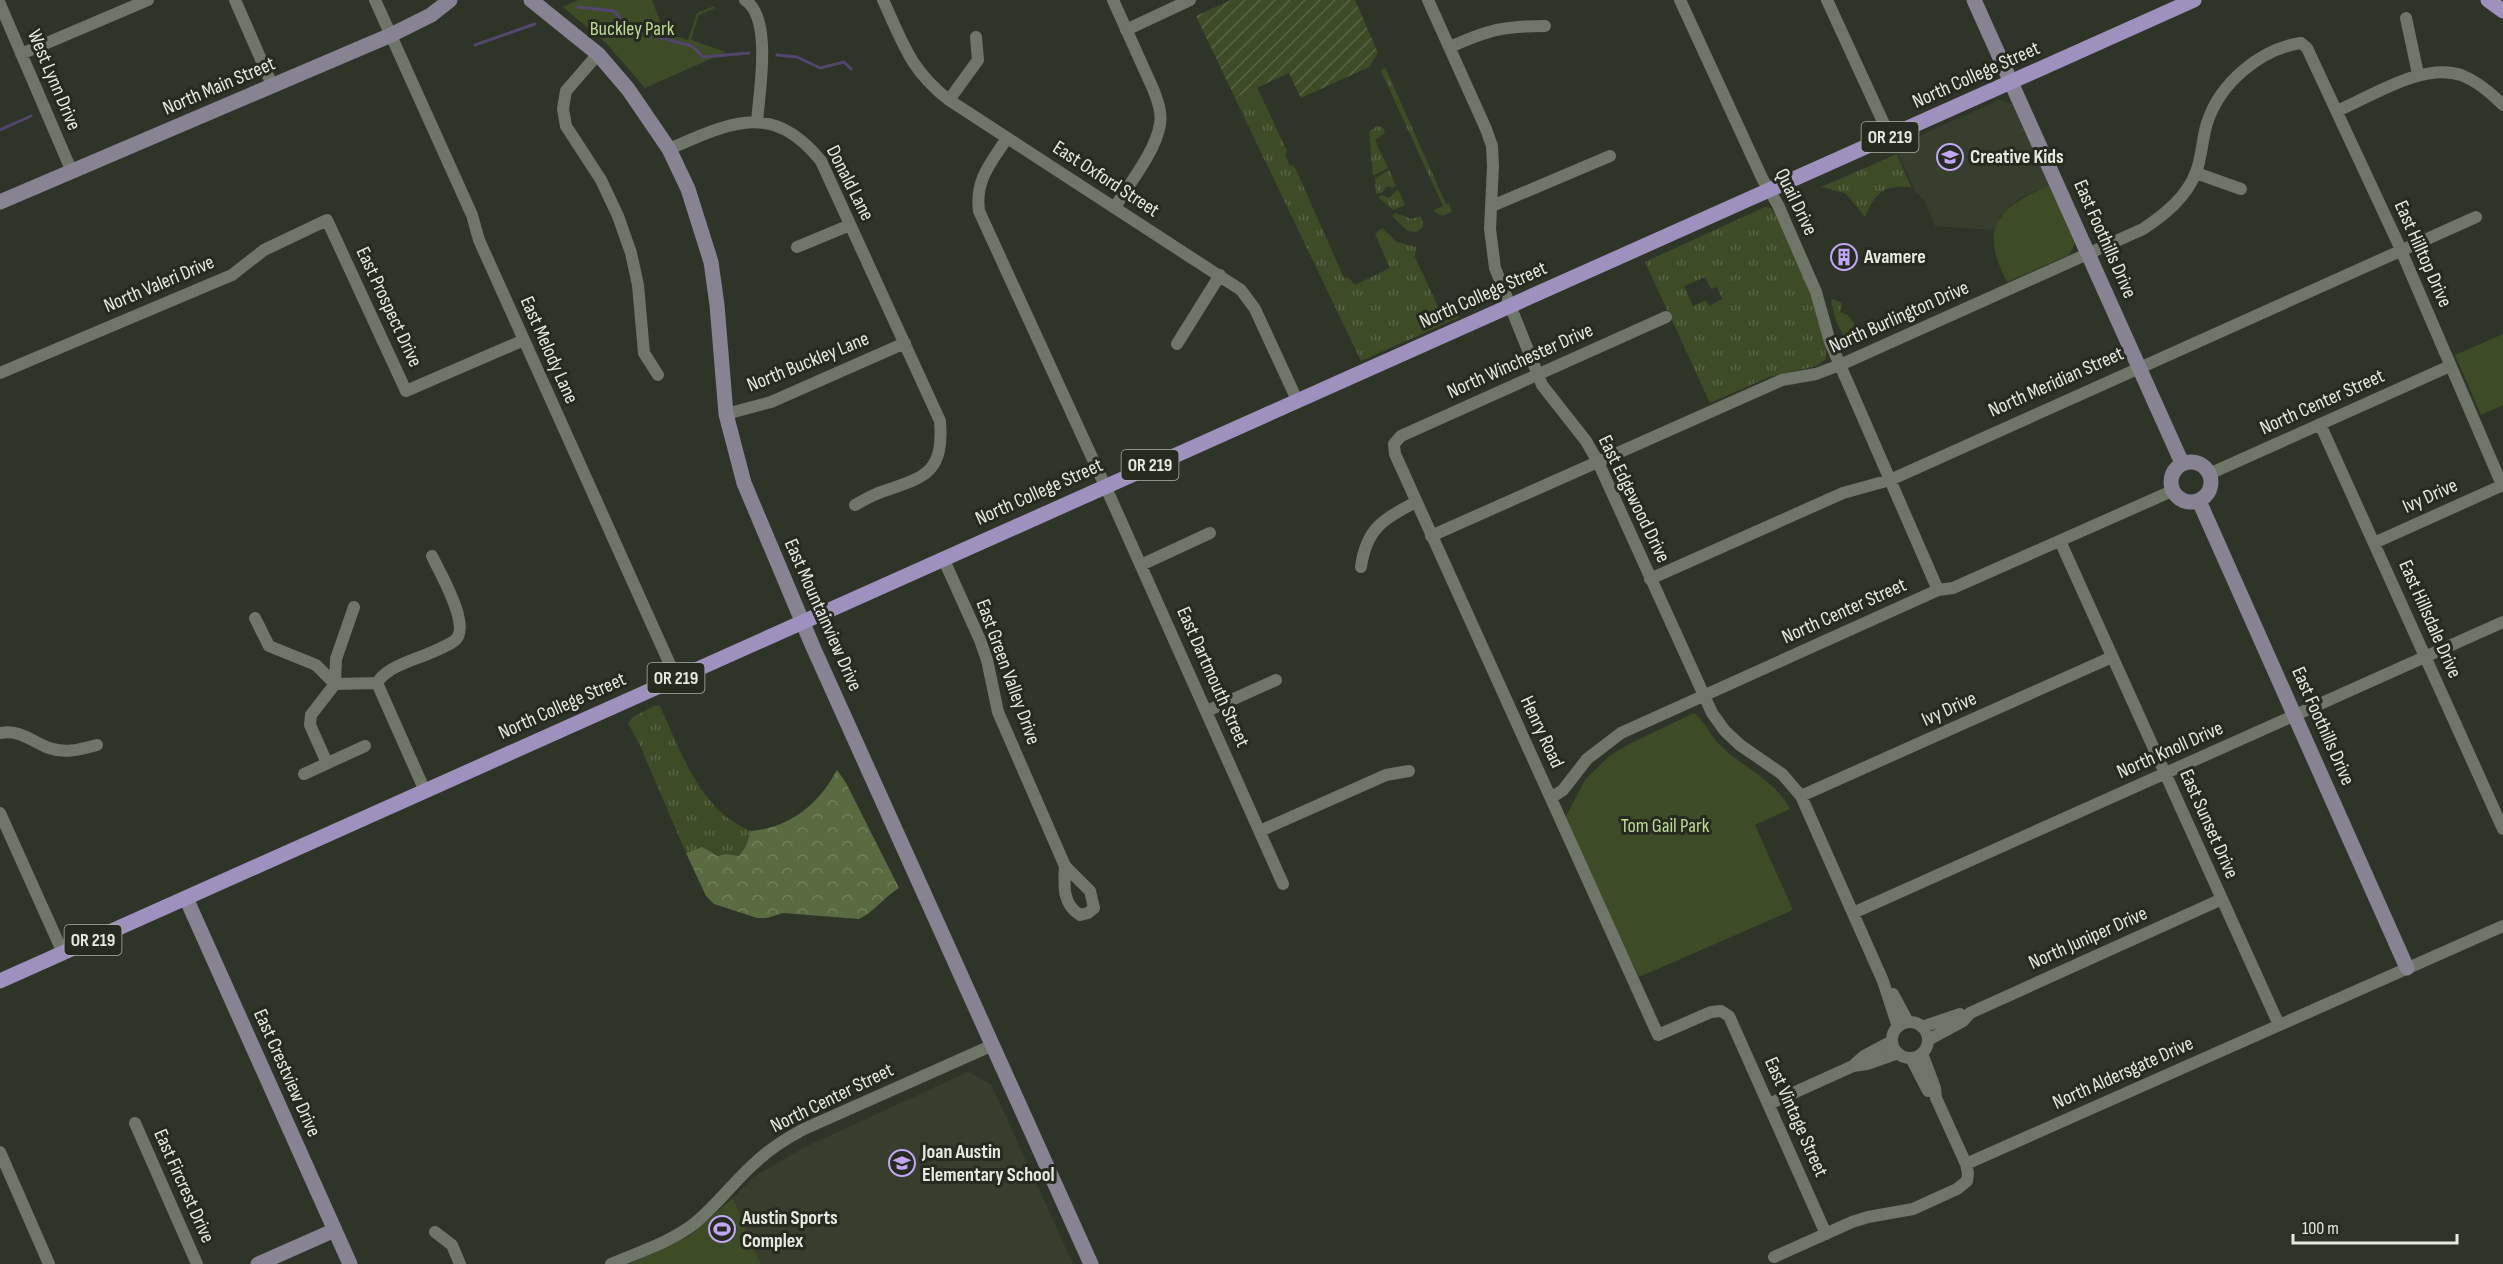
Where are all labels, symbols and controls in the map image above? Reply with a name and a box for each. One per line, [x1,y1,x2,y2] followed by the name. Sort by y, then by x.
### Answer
[590,17,675,41] park label: Buckley Park
[22,26,86,134] street label: West Lynn Drive
[1909,36,2043,114] street label: North College Street
[159,52,279,120] street label: North Main Street
[1862,122,1918,152] road number: OR 219
[1048,136,1164,222] street label: East Oxford Street
[821,141,879,225] street label: Donald Lane
[1935,142,1965,172] school or university icon: Creative Kids
[1970,145,2064,169] place label: Creative Kids
[1770,165,1822,239] street label: Quail Drive
[2068,176,2142,302] street label: East Foothills Drive
[2389,197,2457,311] street label: East Hilltop Drive
[1829,242,1859,272] building icon: Avamere
[351,243,427,371] street label: East Prospect Drive
[1863,245,1926,269] place label: Avamere
[100,250,218,318] street label: North Valeri Drive
[1416,256,1550,334] street label: North College Street
[1825,275,1973,359] street label: North Burlington Drive
[515,293,583,407] street label: East Melody Lane
[1443,318,1597,404] street label: North Winchester Drive
[743,327,873,397] street label: North Buckley Lane
[1985,341,2127,423] street label: North Meridian Street
[2256,364,2388,440] street label: North Center Street
[1593,431,1675,567] street label: East Edgewood Drive
[1122,450,1178,480] road number: OR 219
[972,453,1106,531] street label: North College Street
[2399,473,2461,519] street label: Ivy Drive
[779,535,867,695] street label: East Mountainview Drive
[2393,556,2467,682] street label: East Hillsdale Drive
[1778,573,1910,649] street label: North Center Street
[971,596,1045,748] street label: East Green Valley Drive
[1171,603,1255,751] street label: East Dartmouth Street
[648,663,704,693] road number: OR 219
[2286,663,2360,789] street label: East Foothills Drive
[495,667,629,745] street label: North College Street
[1918,686,1980,732] street label: Ivy Drive
[1515,692,1569,772] street label: Henry Road
[2113,716,2227,784] street label: North Knoll Drive
[2174,766,2244,882] street label: East Sunset Drive
[1621,814,1710,838] park label: Tom Gail Park
[2025,901,2151,975] street label: North Juniper Drive
[64,925,122,955] road number: OR 219
[248,1005,326,1141] street label: East Crestview Drive
[2049,1031,2197,1115] street label: North Aldersgate Drive
[1759,1053,1833,1181] street label: East Vintage Street
[767,1058,897,1138] street label: North Center Street
[148,1125,220,1247] street label: East Fircrest Drive
[921,1140,1055,1187] place label: Joan Austin Elementary School
[887,1148,917,1178] school or university icon: Joan Austin Elementary School
[741,1206,838,1253] place label: Austin Sports Complex
[2293,1207,2456,1245] scale bar
[707,1214,737,1244] sports icon: Austin Sports Complex
[2302,1218,2339,1239] text: 100 m

